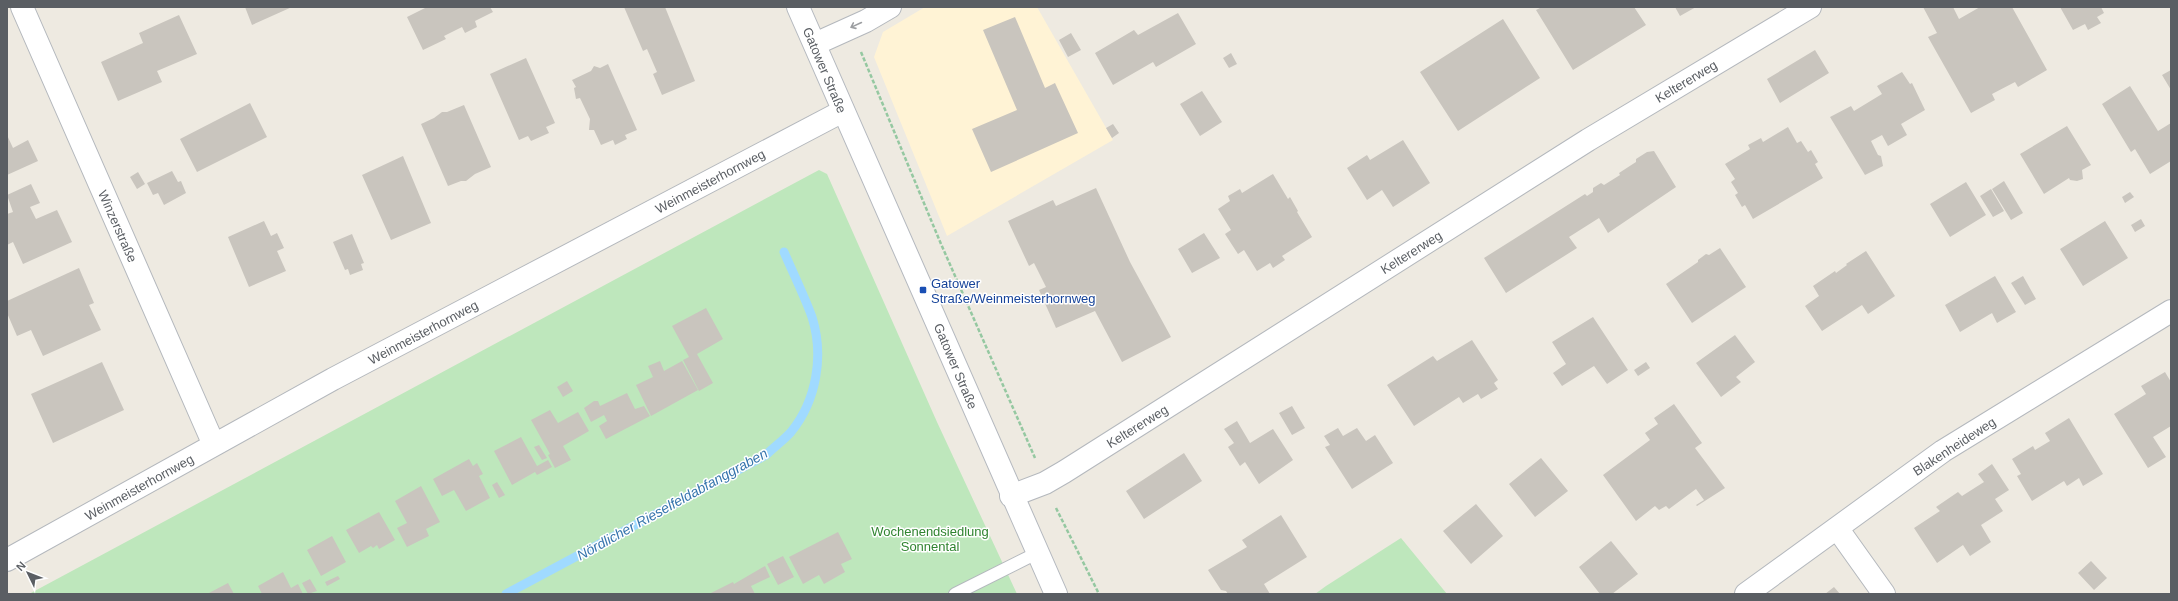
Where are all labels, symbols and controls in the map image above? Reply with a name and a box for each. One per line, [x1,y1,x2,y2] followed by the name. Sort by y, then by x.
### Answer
[850,22,862,29] one-way arrow
[800,25,849,115] street label: Gatower Straße
[1653,57,1720,106] street label: Keltererweg
[653,146,768,217] street label: Weinmeisterhornweg
[95,188,140,265] street label: Winzerstraße
[1378,228,1445,277] street label: Keltererweg
[931,276,1096,306] place label: Gatower Straße/Weinmeisterhornweg
[918,285,928,295] marker: Gatower Straße/Weinmeisterhornweg
[366,297,481,368] street label: Weinmeisterhornweg
[931,321,980,411] street label: Gatower Straße
[1104,402,1171,451] street label: Keltererweg
[1910,414,1998,479] street label: Blakenheideweg
[574,445,770,563] water label: Nördlicher Rieselfeldabfanggraben
[82,451,196,524] street label: Weinmeisterhornweg
[871,524,989,554] park label: Wochenendsiedlung Sonnental
[8,553,48,593] north arrow
[14,559,28,573] text: N

